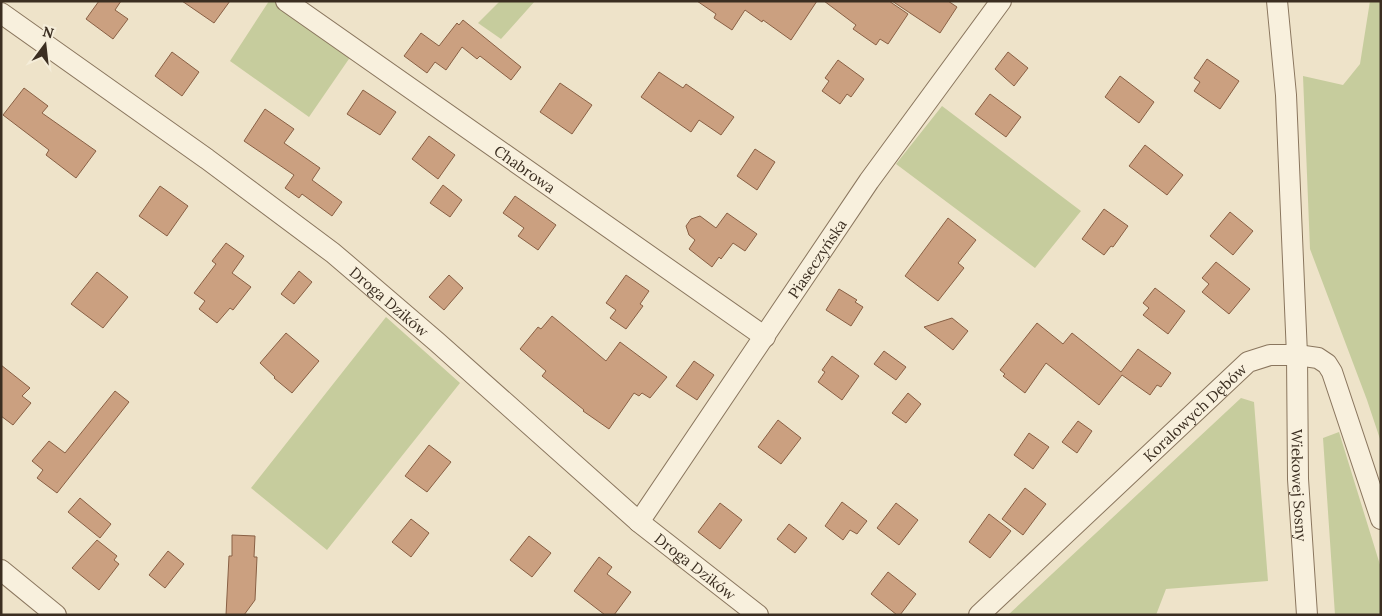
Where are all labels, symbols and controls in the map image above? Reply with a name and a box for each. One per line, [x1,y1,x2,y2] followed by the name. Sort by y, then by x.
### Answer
[20,20,70,70] north arrow
[41,22,56,43] text: N
[491,141,560,197] street label: Chabrowa
[783,215,850,302] street label: Piaseczyńska
[346,262,433,340] street label: Droga Dzików
[1139,359,1250,465] street label: Koralowych Dębów
[1288,429,1312,542] street label: Wiekowej Sosny
[651,529,740,604] street label: Droga Dzików

